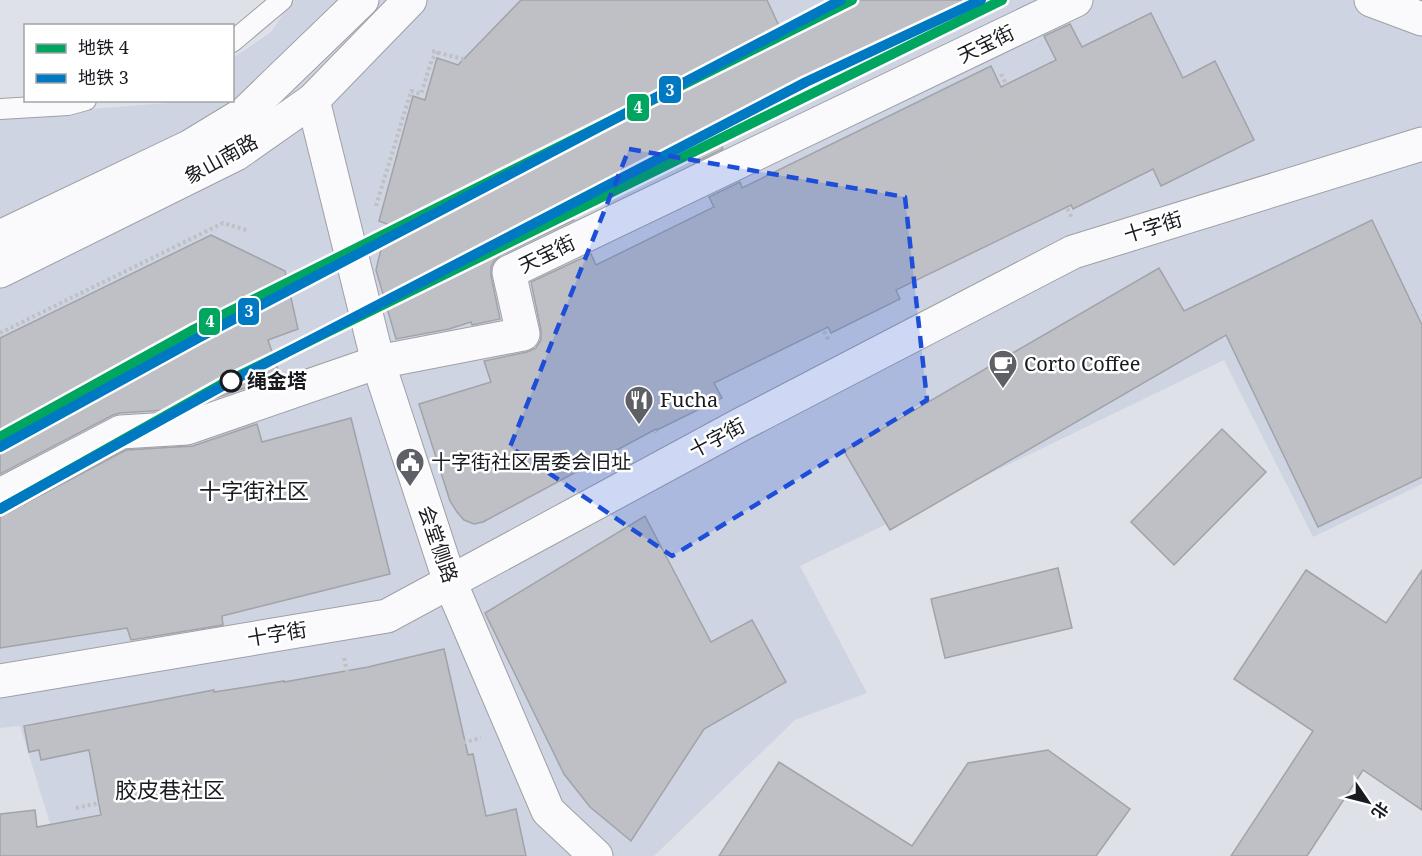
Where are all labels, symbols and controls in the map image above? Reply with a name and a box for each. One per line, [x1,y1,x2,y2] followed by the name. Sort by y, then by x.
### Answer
[953,18,1019,69] street label: 天宝街
[24,24,234,102] legend
[78,35,129,59] text: 地铁 4
[78,65,129,89] text: 地铁 3
[658,75,682,104] line badge: 3
[665,79,675,101] text: 3
[626,93,650,122] line badge: 4
[633,96,643,118] text: 4
[179,127,262,190] street label: 象山南路
[1120,205,1185,248] street label: 十字街
[514,228,580,279] street label: 天宝街
[237,297,260,326] line badge: 3
[244,300,254,322] text: 3
[198,307,221,336] line badge: 4
[205,310,215,332] text: 4
[987,348,1019,390] cafe icon: Corto Coffee
[1024,350,1140,377] place label: Corto Coffee
[247,367,307,394] place label: 绳金塔
[220,370,242,392] marker: 绳金塔
[623,384,655,426] restaurant icon: Fucha
[660,386,718,413] place label: Fucha
[684,412,750,464] street label: 十字街
[394,446,426,488] public building icon: 十字街社区居委会旧址
[431,448,631,475] place label: 十字街社区居委会旧址
[199,475,309,505] district label: 十字街社区
[413,502,464,586] street label: 会堂侧路
[245,615,309,652] street label: 十字街
[1338,772,1398,832] north arrow
[115,774,225,804] district label: 胶皮巷社区
[1367,798,1394,823] text: 北

